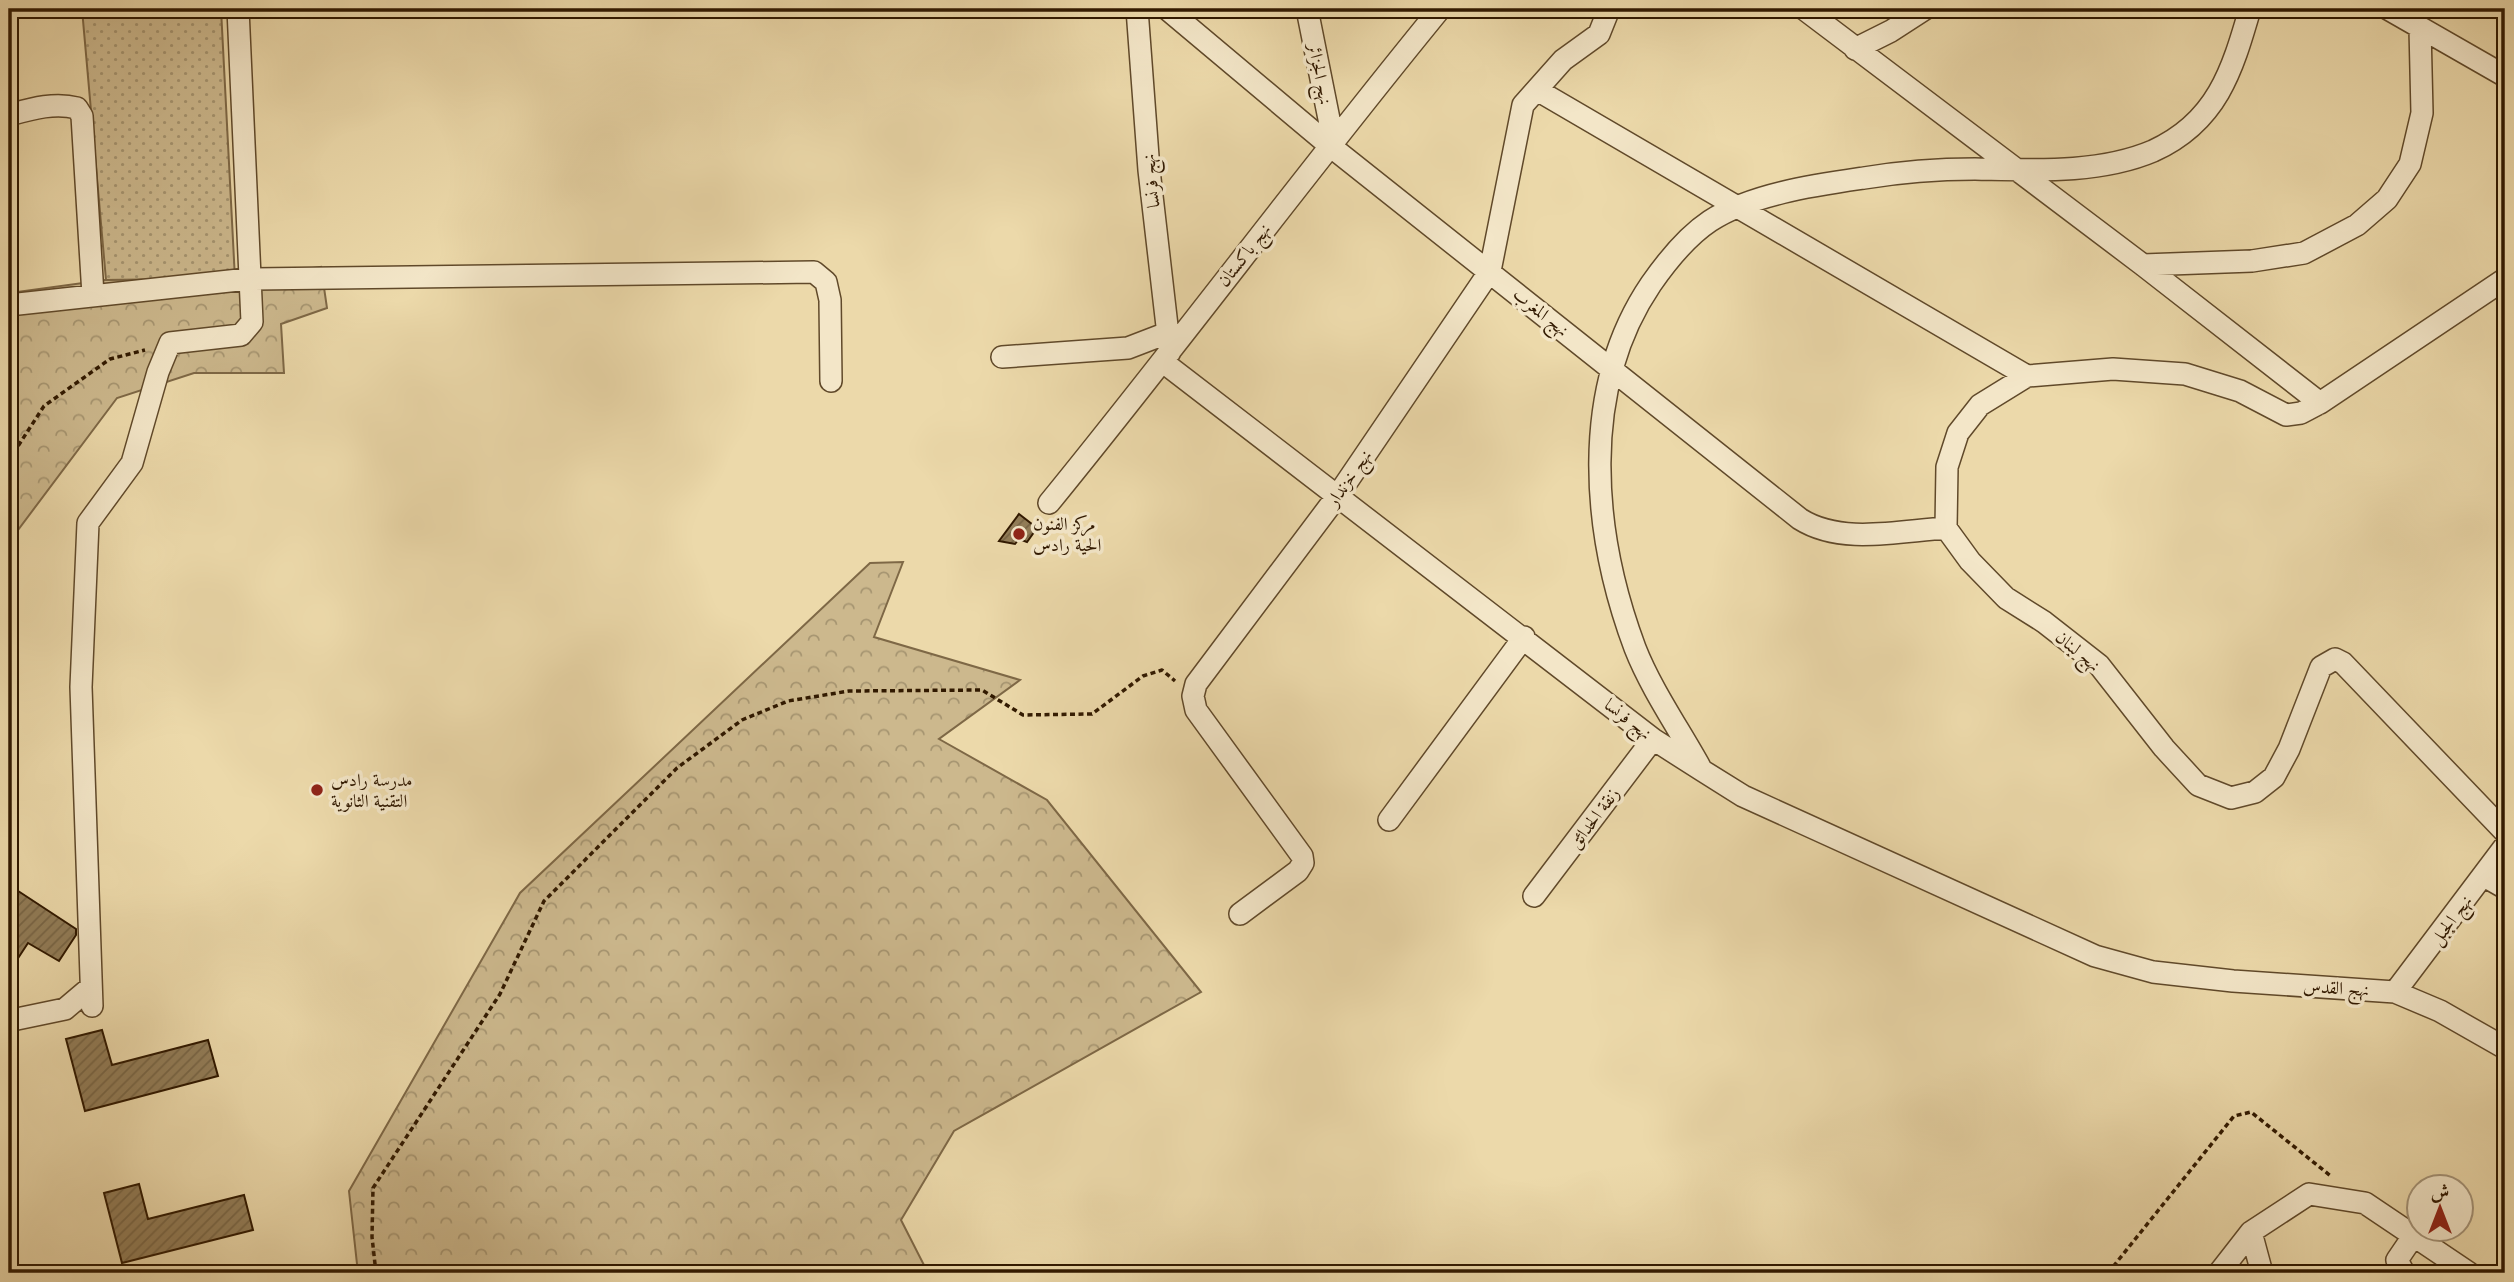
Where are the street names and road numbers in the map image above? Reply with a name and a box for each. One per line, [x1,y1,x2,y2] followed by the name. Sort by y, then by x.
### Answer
[1298,40,1337,107] street label: نهج الجزائر
[1137,152,1170,209] street label: نهج فرنسا
[1212,219,1279,294] street label: نهج باكستان
[1505,283,1573,345] street label: نهج المغرب
[1320,445,1381,515] street label: نهج خزندار
[2048,626,2105,680] street label: نهج لبنان
[1597,694,1656,748] street label: نهج فرنسا
[1564,783,1624,853] street label: زنقة الحدائق
[2425,891,2481,952] street label: نهج الجبل
[2302,975,2370,1006] street label: نهج القدس

